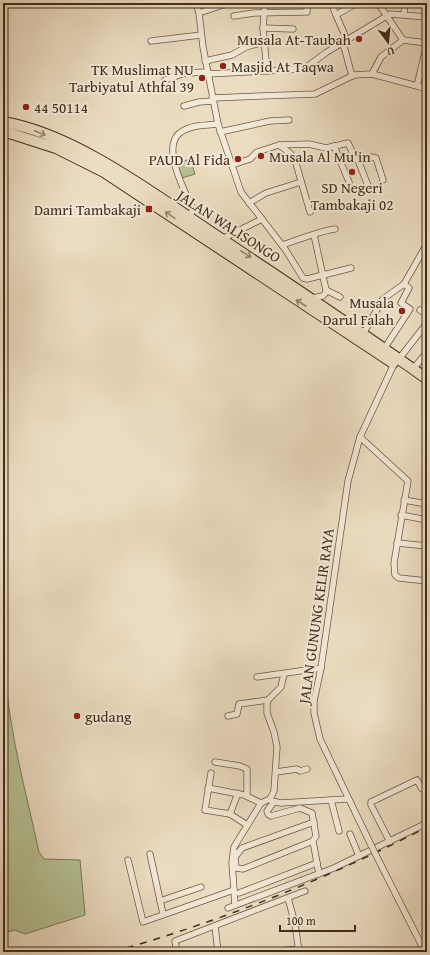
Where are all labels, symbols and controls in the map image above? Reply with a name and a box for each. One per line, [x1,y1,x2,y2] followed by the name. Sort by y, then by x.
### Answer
[368,22,408,62] north arrow
[237,29,352,50] place label: Musala At-Taubah
[354,34,364,44] marker: Musala At-Taubah
[384,43,397,60] text: U
[231,56,334,77] place label: Masjid At Taqwa
[69,59,194,97] place label: TK Muslimat NU Tarbiyatul Athfal 39
[218,61,228,71] marker: Masjid At Taqwa
[197,73,207,83] marker: TK Muslimat NU Tarbiyatul Athfal 39
[34,97,88,118] place label: 44 50114
[21,102,31,112] marker: 44 50114
[34,129,46,137] one-way arrow
[269,146,371,167] place label: Musala Al Mu'in
[149,149,230,170] place label: PAUD Al Fida
[256,151,266,161] marker: Musala Al Mu'in
[233,154,243,164] marker: PAUD Al Fida
[347,167,357,177] marker: SD Negeri Tambakaji 02
[311,177,393,215] place label: SD Negeri Tambakaji 02
[171,183,285,268] street label: JALAN WALISONGO
[34,199,141,220] place label: Damri Tambakaji
[144,204,154,214] marker: Damri Tambakaji
[164,211,175,219] one-way arrow
[240,250,251,258] one-way arrow
[322,292,395,330] place label: Musala Darul Falah
[296,299,307,307] one-way arrow
[397,306,407,316] marker: Musala Darul Falah
[293,527,339,707] street label: JALAN GUNUNG KELIR RAYA
[85,706,132,727] place label: gudang
[72,711,82,721] marker: gudang
[280,907,355,933] scale bar
[286,912,316,929] text: 100 m

